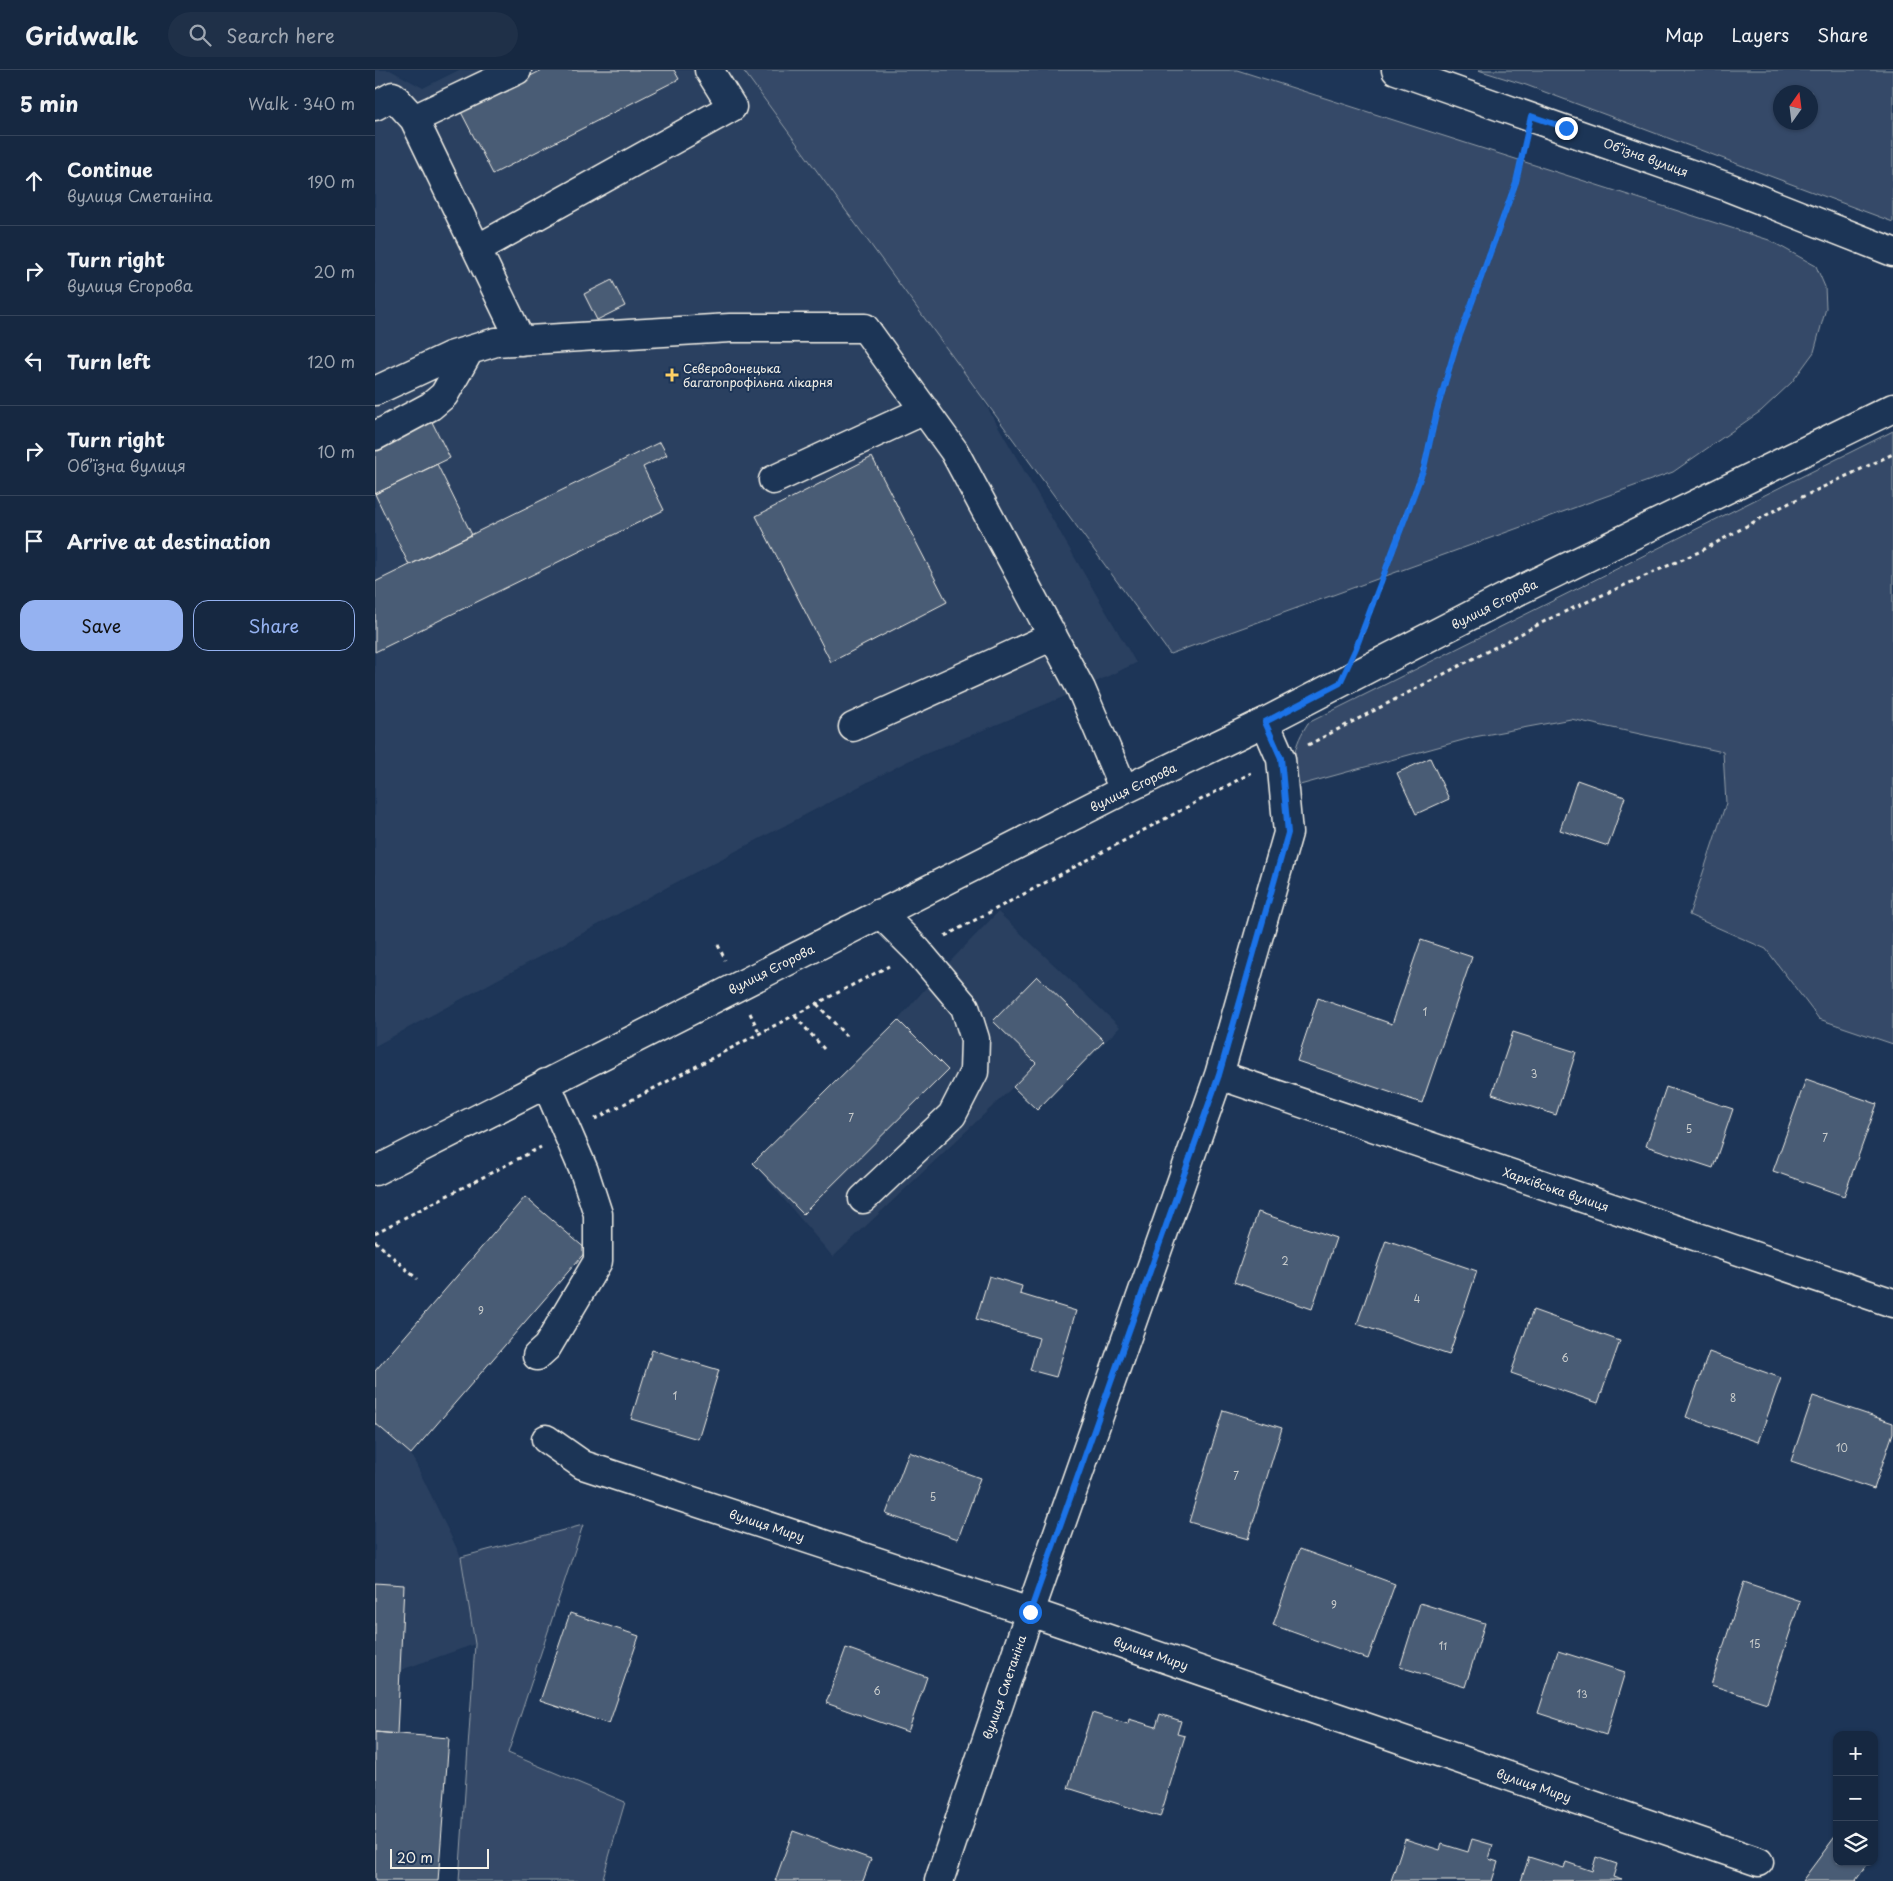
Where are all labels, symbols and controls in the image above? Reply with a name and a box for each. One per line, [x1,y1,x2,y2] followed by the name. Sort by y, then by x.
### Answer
[168,12,518,57] search box
[25,17,138,53] text: Gridwalk
[186,21,214,49] icon: search
[226,21,335,49] text: Search here
[1665,21,1704,48] text: Map
[1732,21,1789,48] text: Layers
[1817,21,1868,48] text: Share
[1773,85,1818,130] north arrow
[20,87,78,119] text: 5 min
[248,91,355,115] text: Walk · 340 m
[1555,117,1578,140] route end
[1601,133,1691,181] street label: Об’їзна вулиця
[67,155,153,183] text: Continue
[20,167,48,195] icon: ahead
[307,169,355,193] text: 190 m
[67,183,212,207] text: вулиця Сметаніна
[67,245,165,273] text: Turn right
[20,257,48,285] icon: right
[314,259,355,283] text: 20 m
[67,273,193,297] text: вулиця Єгорова
[20,347,48,375] icon: left
[67,347,151,375] text: Turn left
[308,349,355,373] text: 120 m
[683,359,833,391] place label: Сєвєродонецька багатопрофiльна лiкарня
[665,368,679,382] marker: Сєвєродонецька багатопрофiльна лiкарня
[67,425,165,453] text: Turn right
[20,437,48,465] icon: right
[318,439,355,463] text: 10 m
[67,453,186,477] text: Об’їзна вулиця
[20,527,48,555] icon: arrive
[67,527,271,555] text: Arrive at destination
[1448,574,1541,633] street label: вулиця Єгорова
[20,600,183,651] button: Save
[193,600,355,651] button: Share
[1087,758,1180,816] street label: вулиця Єгорова
[725,939,818,998] street label: вулиця Єгорова
[1423,1004,1427,1019] house number: 1
[1531,1066,1537,1081] house number: 3
[848,1110,854,1125] house number: 7
[1686,1121,1692,1136] house number: 5
[1822,1130,1828,1145] house number: 7
[1501,1162,1611,1216] street label: Харківська вулиця
[1281,1253,1289,1268] house number: 2
[1414,1291,1421,1306] house number: 4
[478,1303,484,1318] house number: 9
[1561,1350,1569,1365] house number: 6
[673,1388,677,1403] house number: 1
[1730,1390,1736,1405] house number: 8
[1836,1440,1848,1455] house number: 10
[1233,1468,1239,1483] house number: 7
[930,1489,936,1504] house number: 5
[727,1504,807,1546] street label: вулиця Миру
[1331,1597,1337,1612] house number: 9
[1019,1601,1042,1624] route start
[978,1632,1030,1741] street label: вулиця Сметаніна
[1111,1632,1191,1674] street label: вулиця Миру
[1750,1636,1760,1651] house number: 15
[1439,1638,1447,1653] house number: 11
[873,1683,881,1698] house number: 6
[1576,1686,1588,1701] house number: 13
[1833,1731,1878,1866] map controls
[1833,1731,1878,1776] button: +
[1494,1764,1574,1806] street label: вулиця Миру
[1833,1776,1878,1821] button: −
[1833,1821,1878,1866] button: layers
[390,1846,489,1869] scale bar
[397,1847,433,1868] text: 20 m

